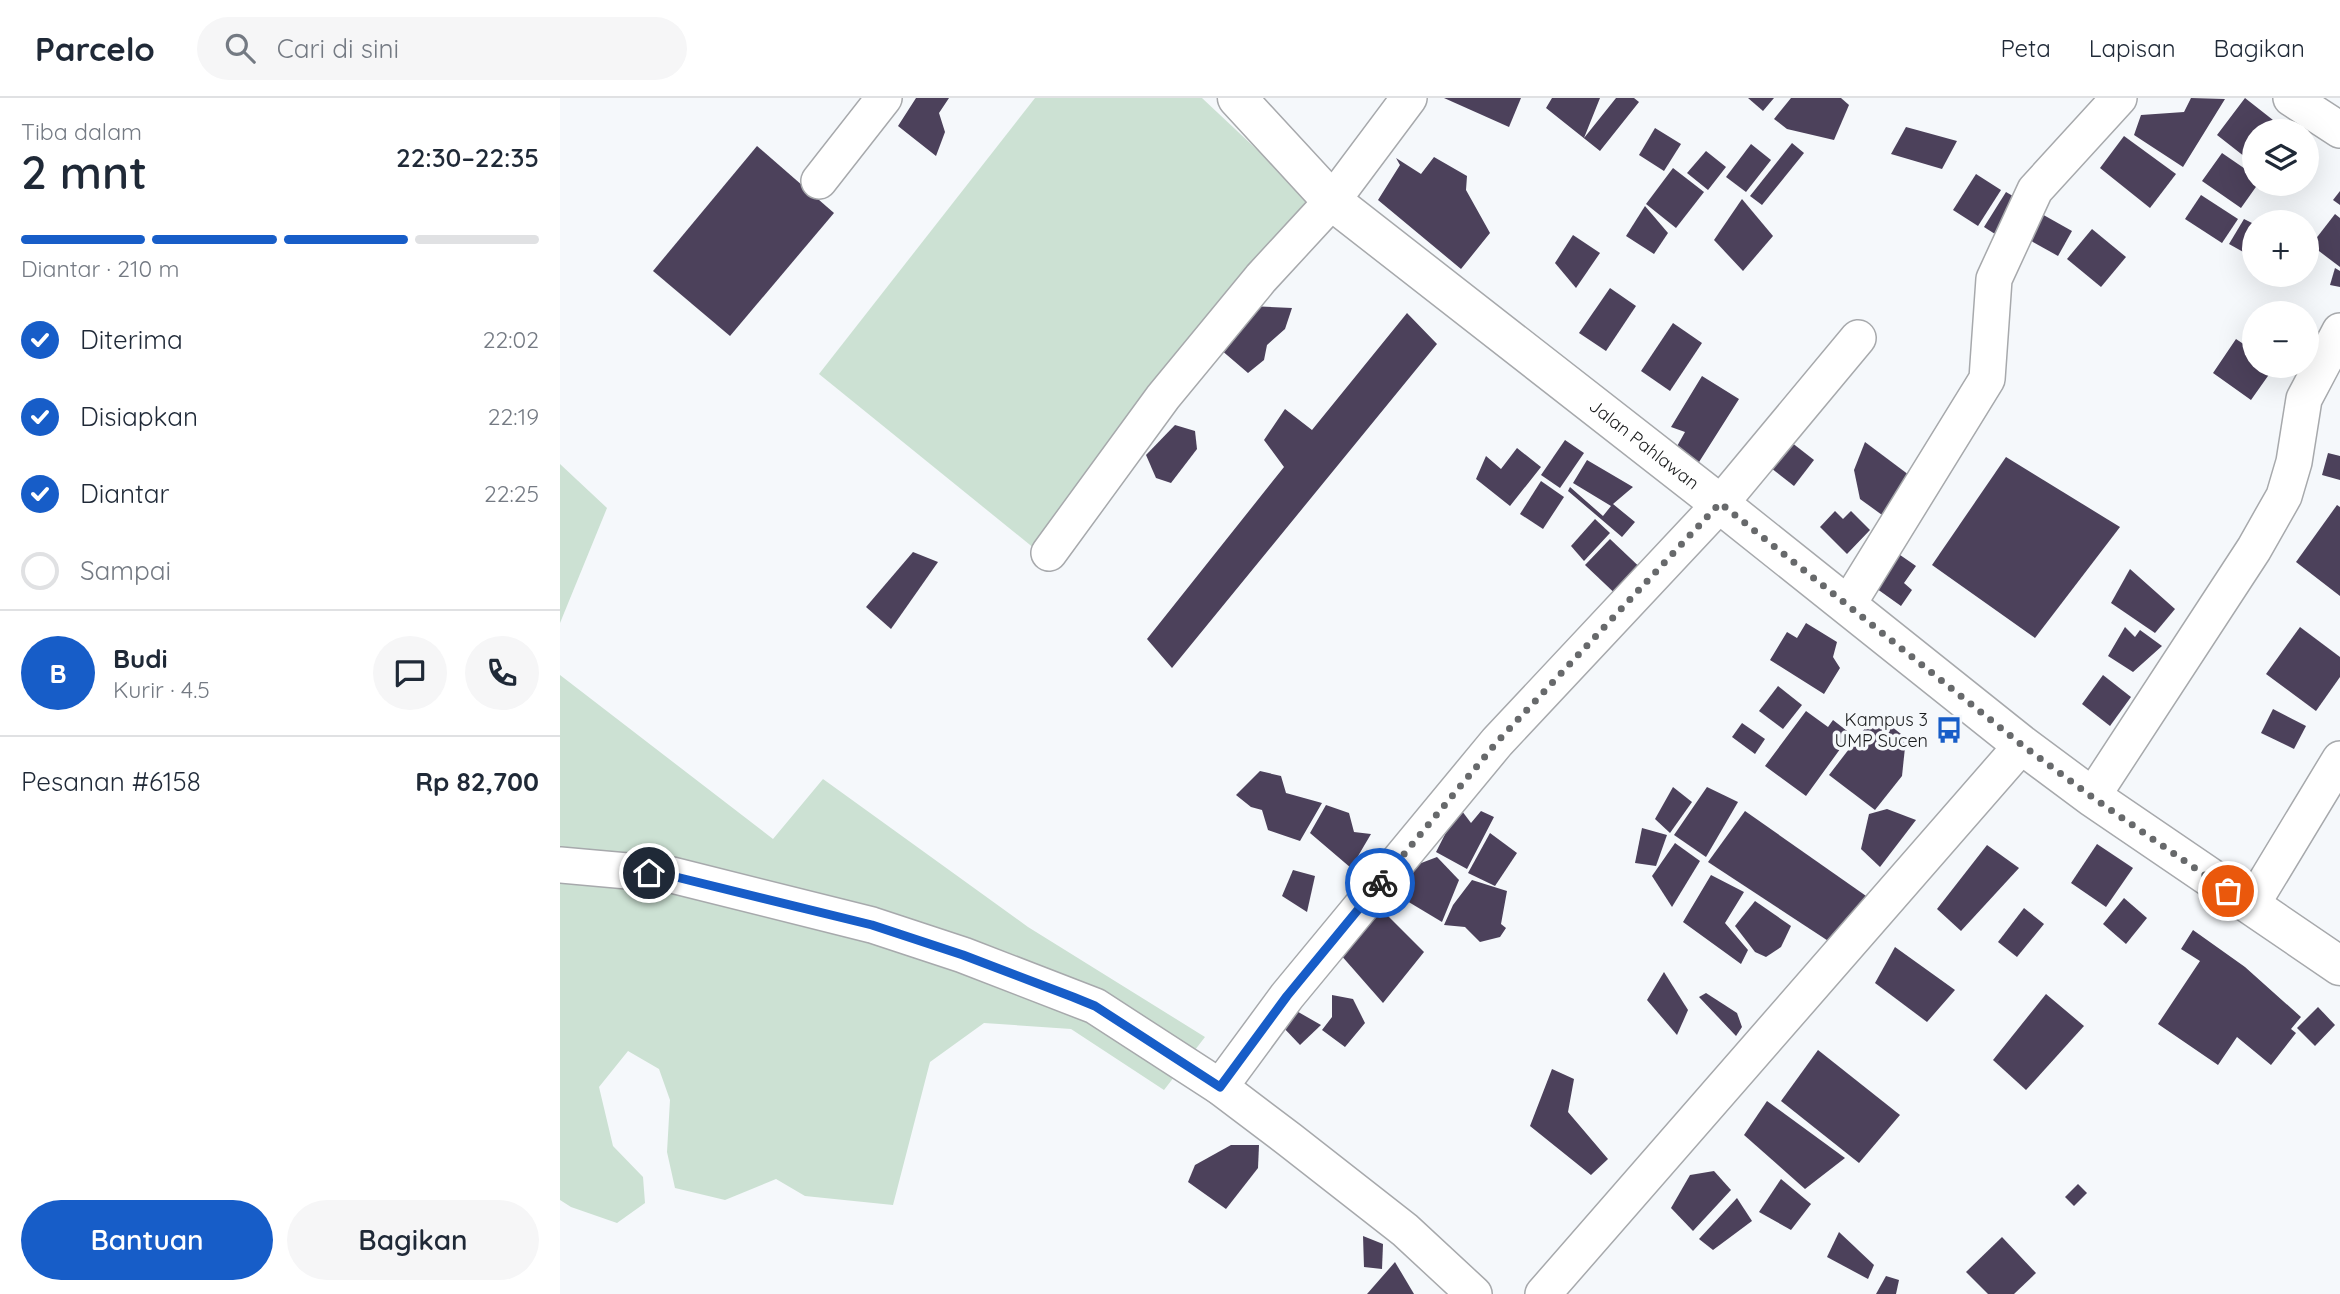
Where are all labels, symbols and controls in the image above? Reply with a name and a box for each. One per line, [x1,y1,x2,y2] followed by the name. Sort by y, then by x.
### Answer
[197,17,687,80] search box
[35,28,155,69] text: Parcelo
[221,29,259,67] icon: search
[277,32,399,65] text: Cari di sini
[2000,33,2051,63] text: Peta
[2089,33,2176,63] text: Lapisan
[2214,33,2305,63] text: Bagikan
[21,117,142,146] text: Tiba dalam
[2242,119,2319,378] map controls
[2242,119,2319,196] button: layers
[396,141,539,174] text: 22:30–22:35
[21,143,147,201] text: 2 mnt
[2242,210,2319,287] button: +
[21,254,180,283] text: Diantar · 210 m
[2242,301,2319,378] button: −
[21,321,59,359] icon: check
[80,323,183,356] text: Diterima
[483,325,539,354] text: 22:02
[1585,394,1704,494] street label: Jalan Pahlawan
[21,398,59,436] icon: check
[80,400,198,433] text: Disiapkan
[488,402,539,431] text: 22:19
[21,475,59,513] icon: check
[80,477,170,510] text: Diantar
[484,479,539,508] text: 22:25
[80,554,171,587] text: Sampai
[373,636,447,710] button: chat
[465,636,539,710] button: phone
[113,642,168,675] text: Budi
[49,657,67,690] text: B
[113,675,210,704] text: Kurir · 4.5
[1834,708,1928,752] place label: Kampus 3 UMP Sucen
[1934,715,1964,745] bus stop icon: Kampus 3 UMP Sucen
[21,765,201,798] text: Pesanan #6158
[415,765,539,798] text: Rp 82,700
[619,843,679,903] pin
[1345,848,1415,918] courier
[630,854,668,892] icon: home
[2198,861,2258,921] pin
[1361,864,1399,902] icon: bike
[2209,872,2247,910] icon: bag
[21,1200,273,1280] button: Bantuan
[287,1200,539,1280] button: Bagikan

